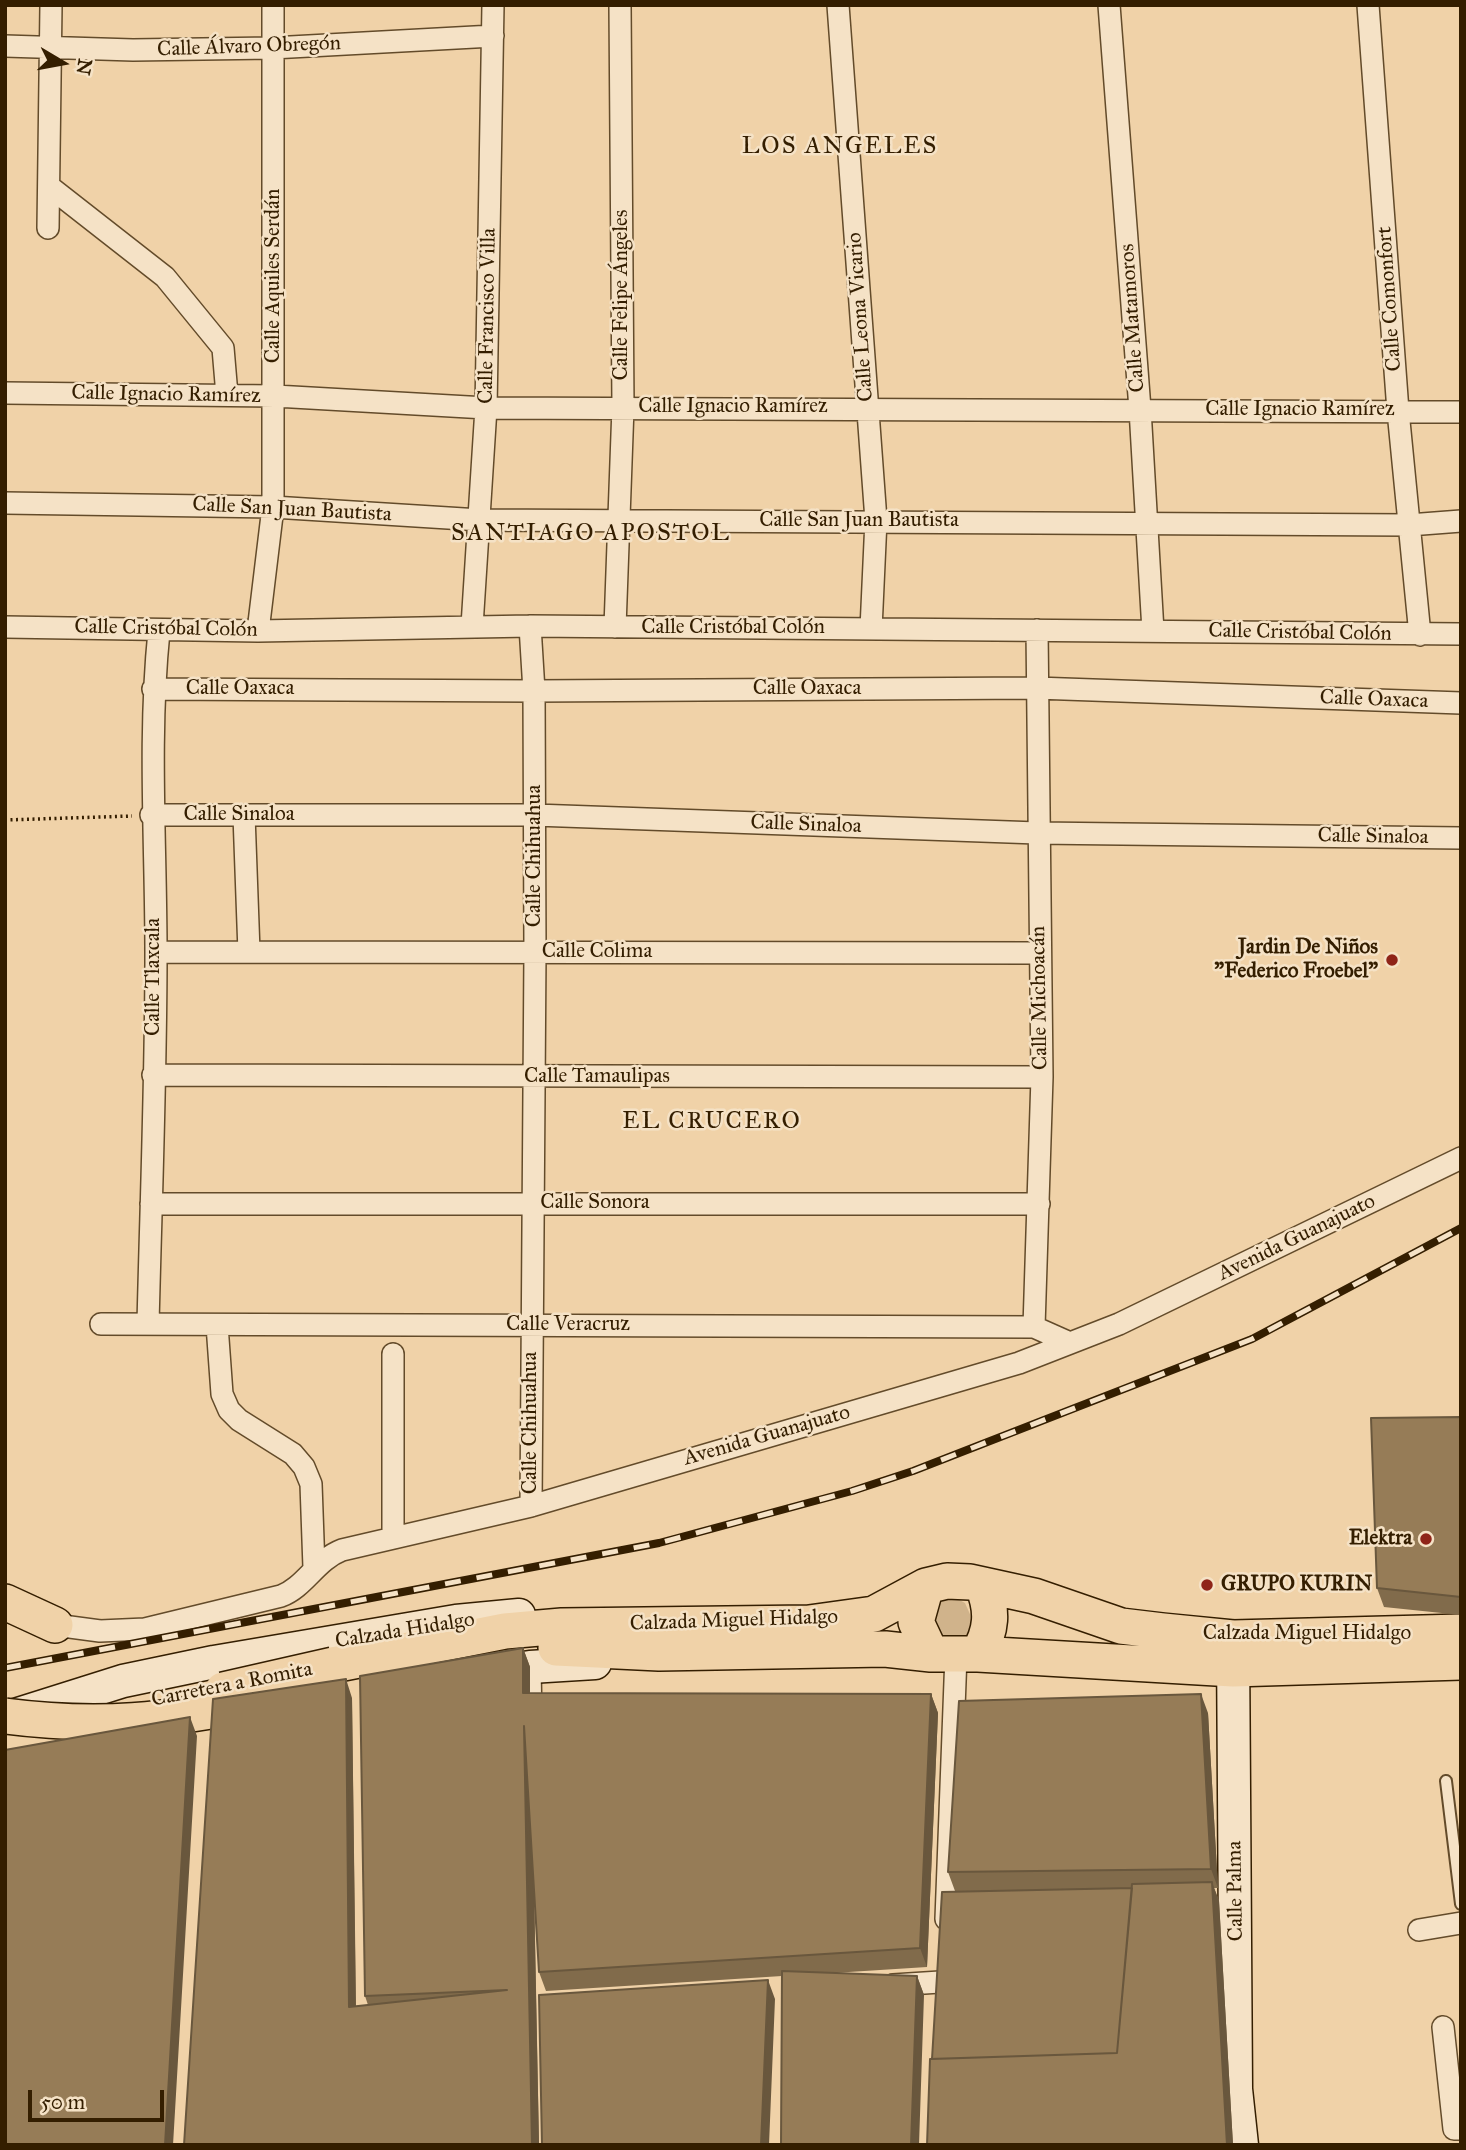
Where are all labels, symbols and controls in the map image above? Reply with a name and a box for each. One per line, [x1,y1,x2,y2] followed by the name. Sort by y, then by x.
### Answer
[28,28,98,98] north arrow
[157,31,341,63] street label: Calle Álvaro Obregón
[71,57,97,77] text: N
[743,133,937,161] district label: LOS ANGELES
[261,189,287,363] street label: Calle Aquiles Serdán
[609,209,635,381] street label: Calle Felipe Ángeles
[1372,226,1408,372] street label: Calle Comonfort
[474,228,502,404] street label: Calle Francisco Villa
[843,231,879,403] street label: Calle Leona Vicario
[1115,243,1151,393] street label: Calle Matamoros
[71,381,261,409] street label: Calle Ignacio Ramírez
[638,394,828,420] street label: Calle Ignacio Ramírez
[1205,397,1395,423] street label: Calle Ignacio Ramírez
[192,492,392,528] street label: Calle San Juan Bautista
[759,508,959,534] street label: Calle San Juan Bautista
[453,520,729,548] district label: SANTIAGO APOSTOL
[74,615,258,643] street label: Calle Cristóbal Colón
[641,615,825,641] street label: Calle Cristóbal Colón
[1208,619,1392,647] street label: Calle Cristóbal Colón
[186,676,294,702] street label: Calle Oaxaca
[753,676,861,702] street label: Calle Oaxaca
[1319,686,1429,714] street label: Calle Oaxaca
[522,785,548,927] street label: Calle Chihuahua
[183,802,295,828] street label: Calle Sinaloa
[750,810,862,840] street label: Calle Sinaloa
[1317,823,1429,851] street label: Calle Sinaloa
[141,918,167,1036] street label: Calle Tlaxcala
[1026,926,1054,1070] street label: Calle Michoacán
[1214,935,1378,985] place label: Jardin De Niños "Federico Froebel"
[542,939,652,965] street label: Calle Colima
[1384,952,1400,968] marker: Jardin De Niños "Federico Froebel"
[524,1064,670,1090] street label: Calle Tamaulipas
[624,1108,800,1136] district label: EL CRUCERO
[1214,1189,1380,1287] street label: Avenida Guanajuato
[540,1190,650,1216] street label: Calle Sonora
[506,1312,630,1338] street label: Calle Veracruz
[518,1352,544,1494] street label: Calle Chihuahua
[681,1400,853,1472] street label: Avenida Guanajuato
[1349,1526,1412,1552] place label: Elektra
[1418,1531,1434,1547] marker: Elektra
[1221,1572,1372,1598] place label: GRUPO KURIN
[1199,1577,1215,1593] marker: GRUPO KURIN
[629,1605,839,1637] street label: Calzada Miguel Hidalgo
[333,1608,477,1654] street label: Calzada Hidalgo
[1203,1621,1411,1647] street label: Calzada Miguel Hidalgo
[149,1657,315,1713] street label: Carretera a Romita
[1223,1841,1249,1941] street label: Calle Palma
[32,2076,168,2120] scale bar
[41,2089,85,2115] text: 50 m

